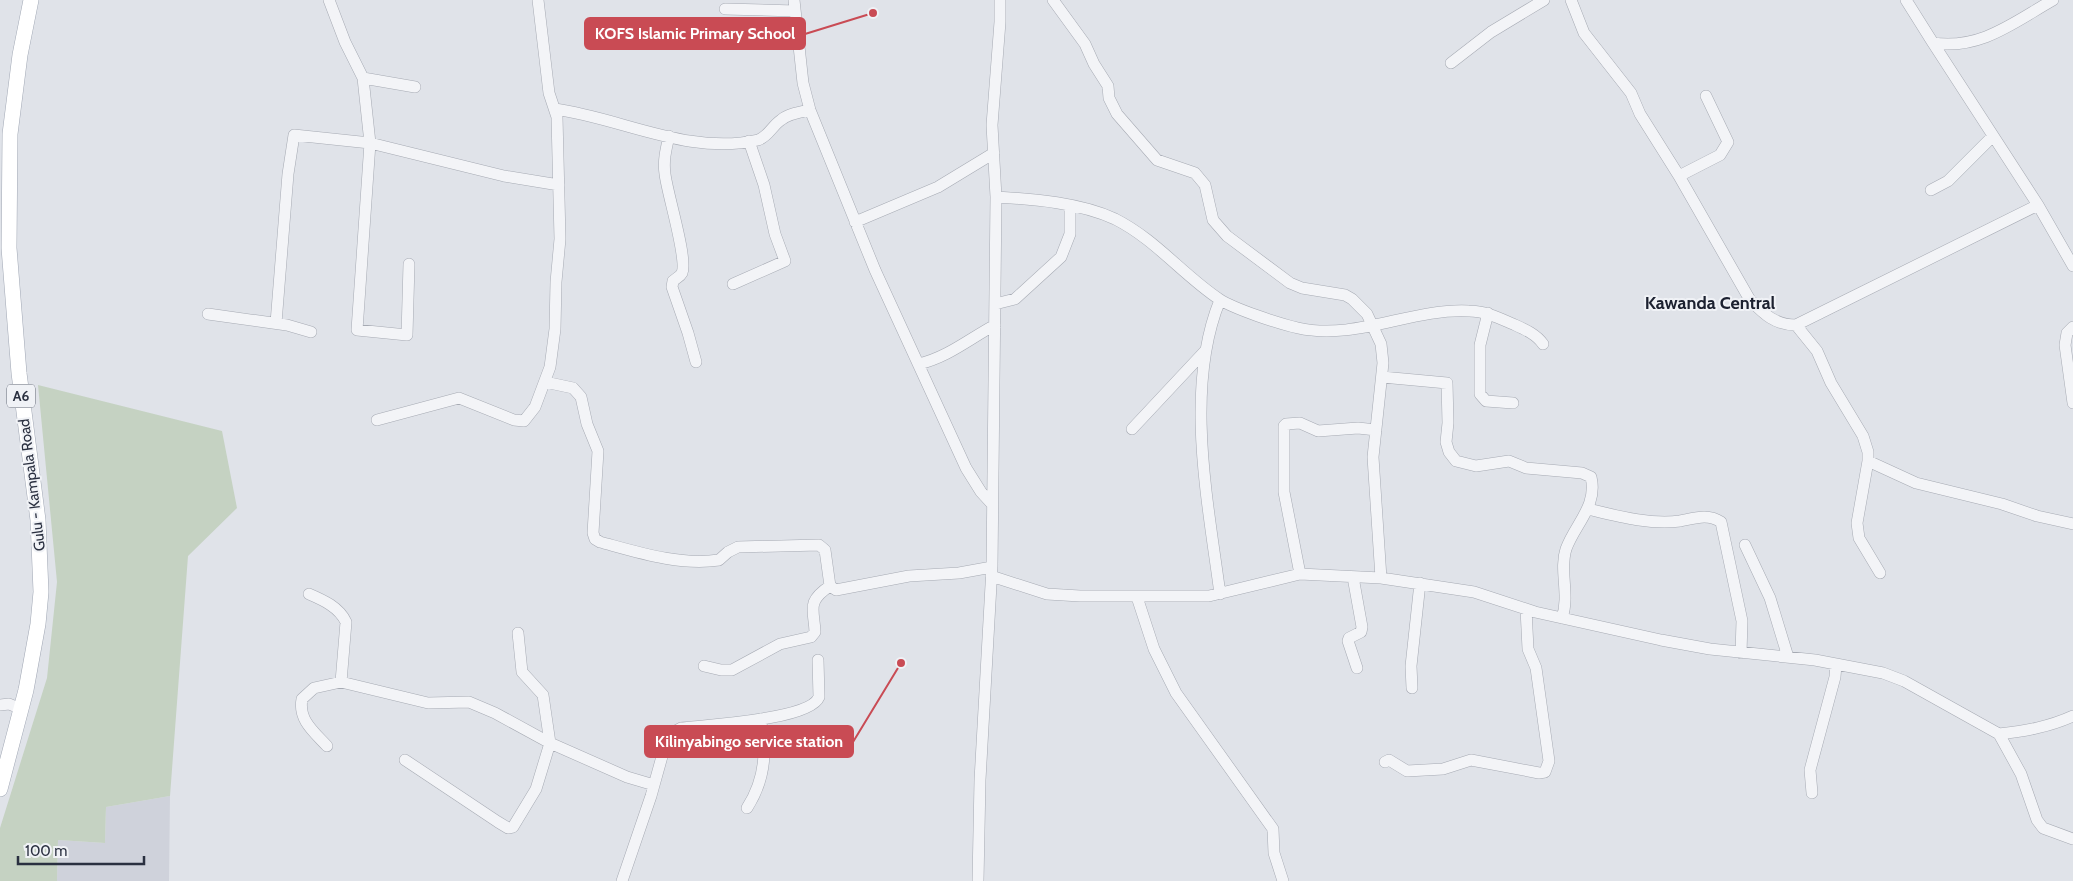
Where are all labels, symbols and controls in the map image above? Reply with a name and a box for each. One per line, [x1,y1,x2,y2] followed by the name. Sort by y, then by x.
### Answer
[585,18,805,49] callout: KOFS Islamic Primary School
[595,24,795,43] text: KOFS Islamic Primary School
[1645,292,1776,314] district label: Kawanda Central
[7,384,35,408] road number: A6
[15,418,49,552] street label: Gulu - Kampala Road
[645,726,853,757] callout: Kilinyabingo service station
[655,732,843,751] text: Kilinyabingo service station
[18,834,144,866] scale bar
[25,842,67,860] text: 100 m

